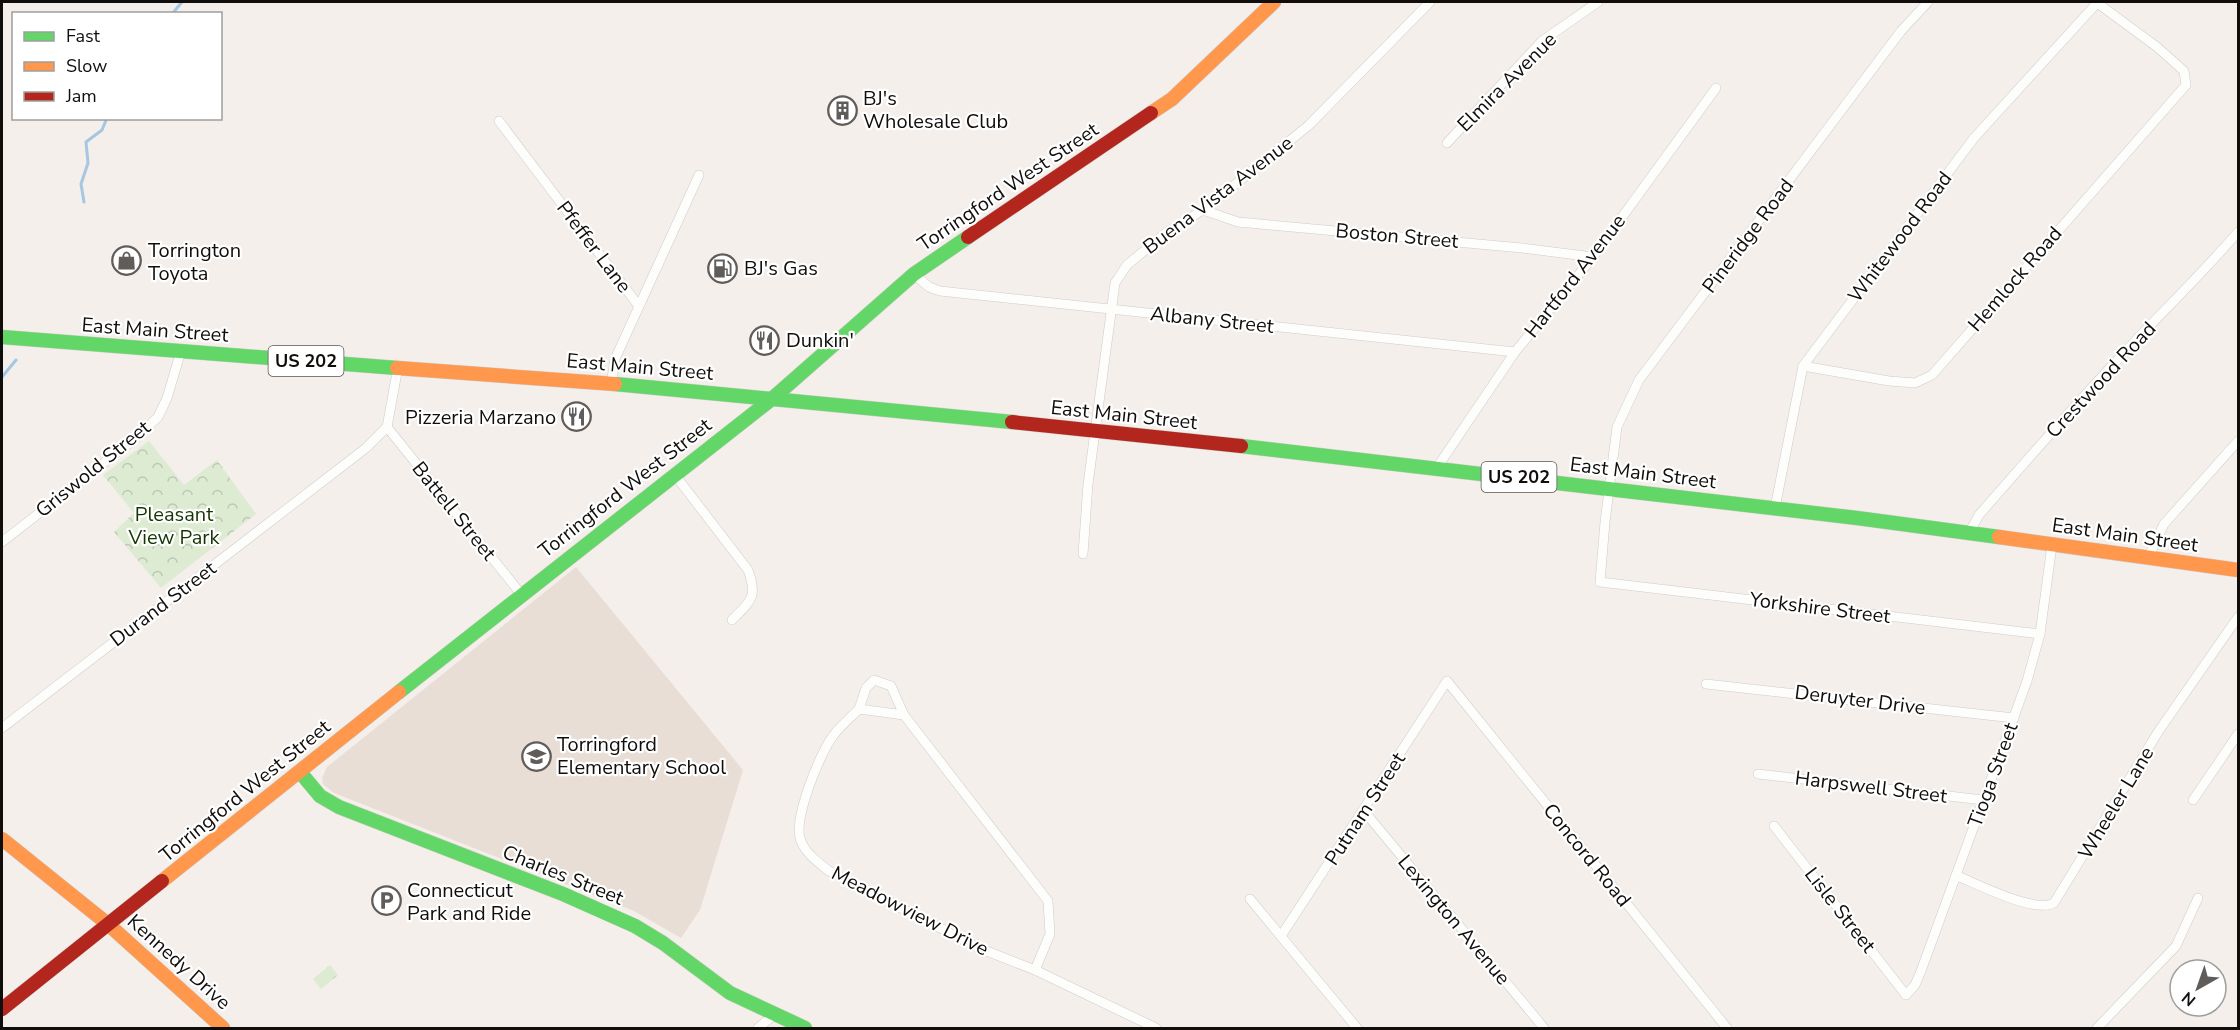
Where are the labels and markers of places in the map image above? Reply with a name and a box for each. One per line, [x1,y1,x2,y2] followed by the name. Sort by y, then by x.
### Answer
[863,85,1008,135] place label: BJ's Wholesale Club
[826,94,858,126] building icon: BJ's Wholesale Club
[148,237,241,287] place label: Torrington Toyota
[111,245,143,277] shop icon: Torrington Toyota
[707,252,739,284] fuel station icon: BJ's Gas
[744,255,818,282] place label: BJ's Gas
[749,324,781,356] restaurant icon: Dunkin'
[786,327,854,354] place label: Dunkin'
[561,401,593,433] restaurant icon: Pizzeria Marzano
[405,404,556,431] place label: Pizzeria Marzano
[557,731,726,781] place label: Torringford Elementary School
[520,740,552,772] school or university icon: Torringford Elementary School
[407,877,531,927] place label: Connecticut Park and Ride
[370,885,402,917] parking icon: Connecticut Park and Ride

